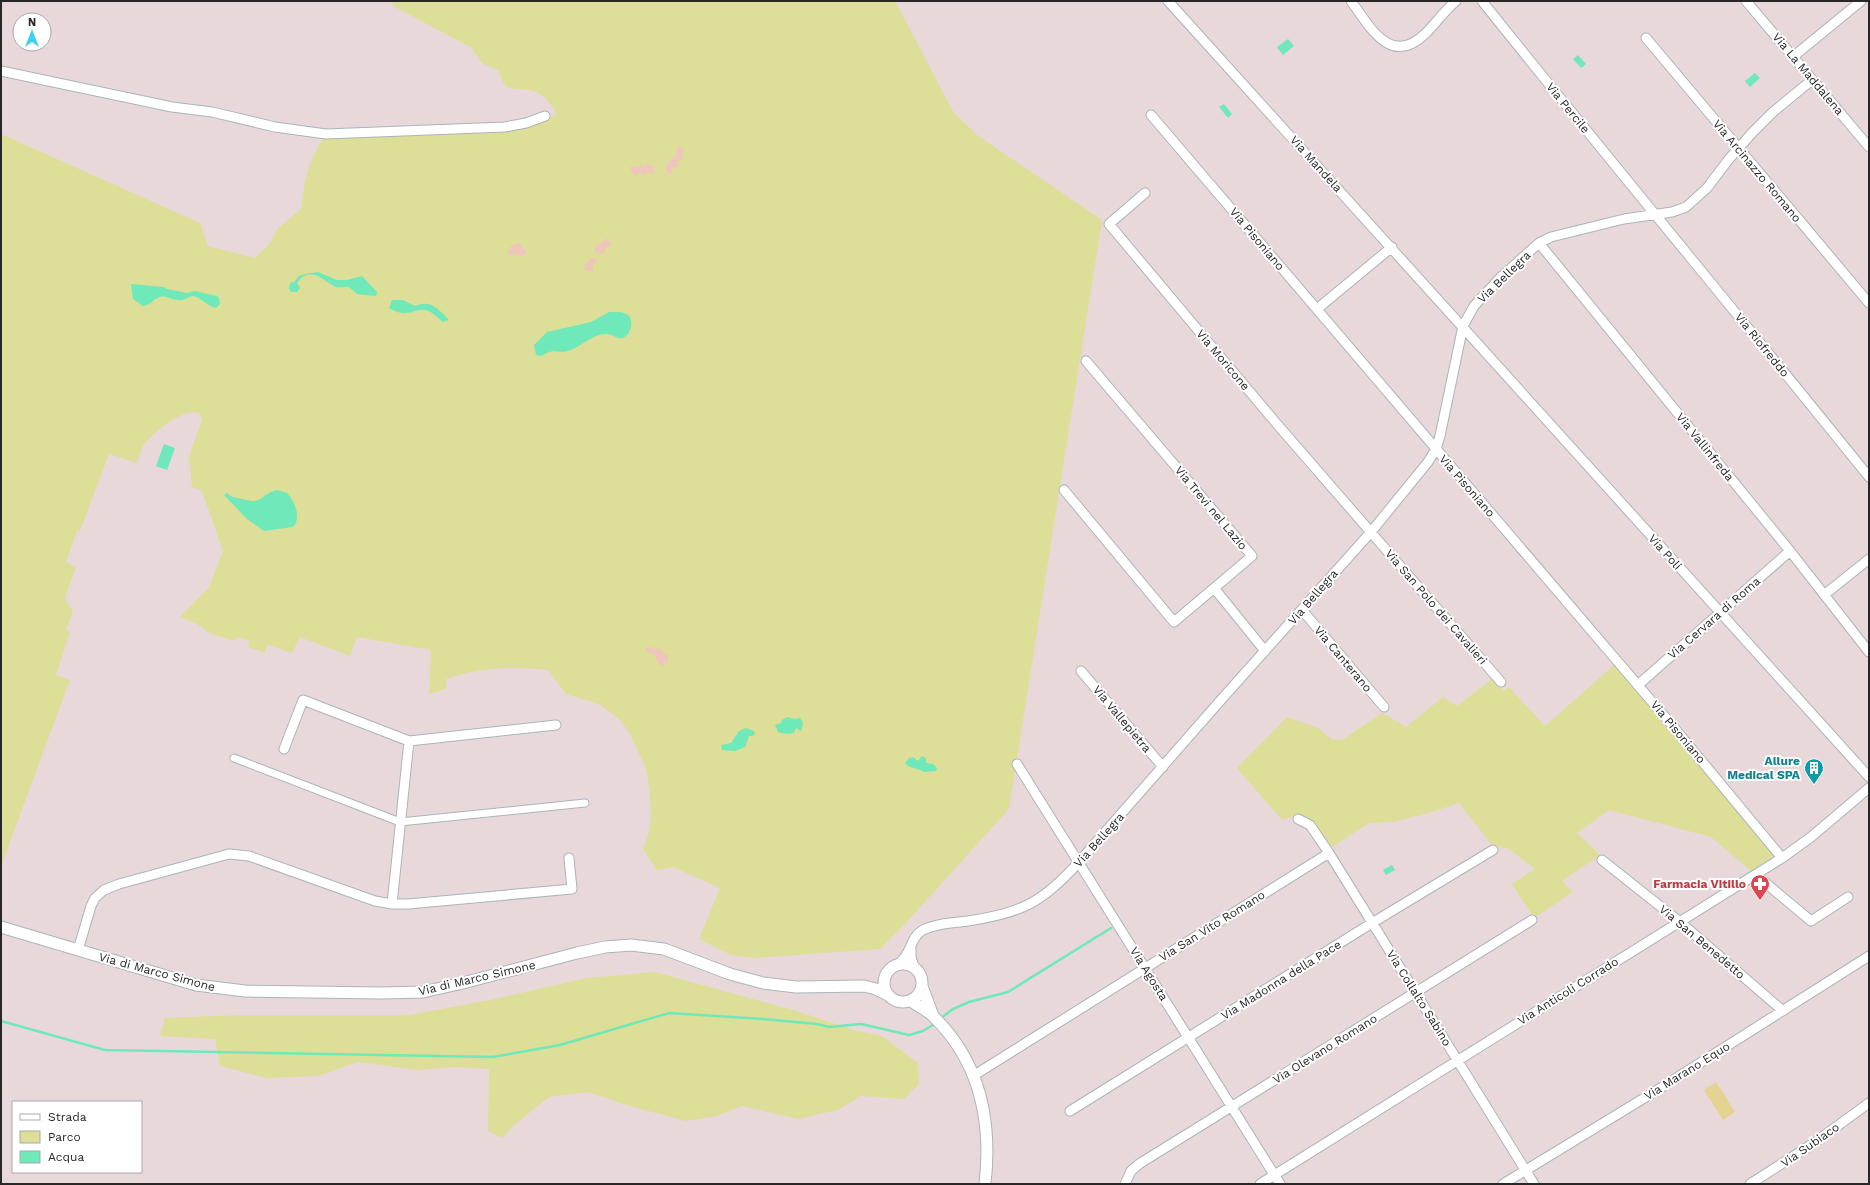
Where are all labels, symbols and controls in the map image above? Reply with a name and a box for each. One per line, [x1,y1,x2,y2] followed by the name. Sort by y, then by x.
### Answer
[12,12,52,52] north arrow
[28,16,36,29] text: N
[1770,30,1847,118] street label: Via La Maddalena
[1543,80,1593,136] street label: Via Percile
[1710,117,1804,225] street label: Via Arcinazzo Romano
[1287,133,1345,195] street label: Via Mandela
[1227,205,1287,273] street label: Via Pisoniano
[1474,248,1534,306] street label: Via Bellegra
[1732,310,1792,380] street label: Via Riofreddo
[1193,327,1253,393] street label: Via Moricone
[1673,410,1737,484] street label: Via Vallinfreda
[1436,452,1498,520] street label: Via Pisoniano
[1172,463,1250,553] street label: Via Trevi nel Lazio
[1645,531,1685,573] street label: Via Poli
[1382,547,1490,667] street label: Via San Polo dei Cavalieri
[1285,566,1341,627] street label: Via Bellegra
[1665,574,1763,662] street label: Via Cervara di Roma
[1311,623,1375,695] street label: Via Canterano
[1090,683,1154,756] street label: Via Vallepietra
[1648,698,1708,766] street label: Via Pisoniano
[1727,754,1801,782] place label: Allure Medical SPA
[1803,757,1825,785] building icon: Allure Medical SPA
[1071,810,1127,870] street label: Via Bellegra
[1749,873,1771,901] pharmacy icon: Farmacia Vitillo
[1653,877,1746,891] place label: Farmacia Vitillo
[1156,888,1268,964] street label: Via San Vito Romano
[1656,902,1748,982] street label: Via San Benedetto
[1218,937,1344,1023] street label: Via Madonna della Pace
[1127,945,1171,1004] street label: Via Agosta
[1384,947,1454,1049] street label: Via Collalto Sabino
[97,950,217,994] street label: Via di Marco Simone
[1515,954,1621,1028] street label: Via Anticoli Corrado
[417,958,537,998] street label: Via di Marco Simone
[1270,1011,1380,1087] street label: Via Olevano Romano
[1642,1039,1732,1103] street label: Via Marano Equo
[12,1101,142,1173] legend
[48,1110,87,1124] text: Strada
[1778,1120,1842,1170] street label: Via Subiaco
[48,1130,81,1144] text: Parco
[48,1150,84,1164] text: Acqua

